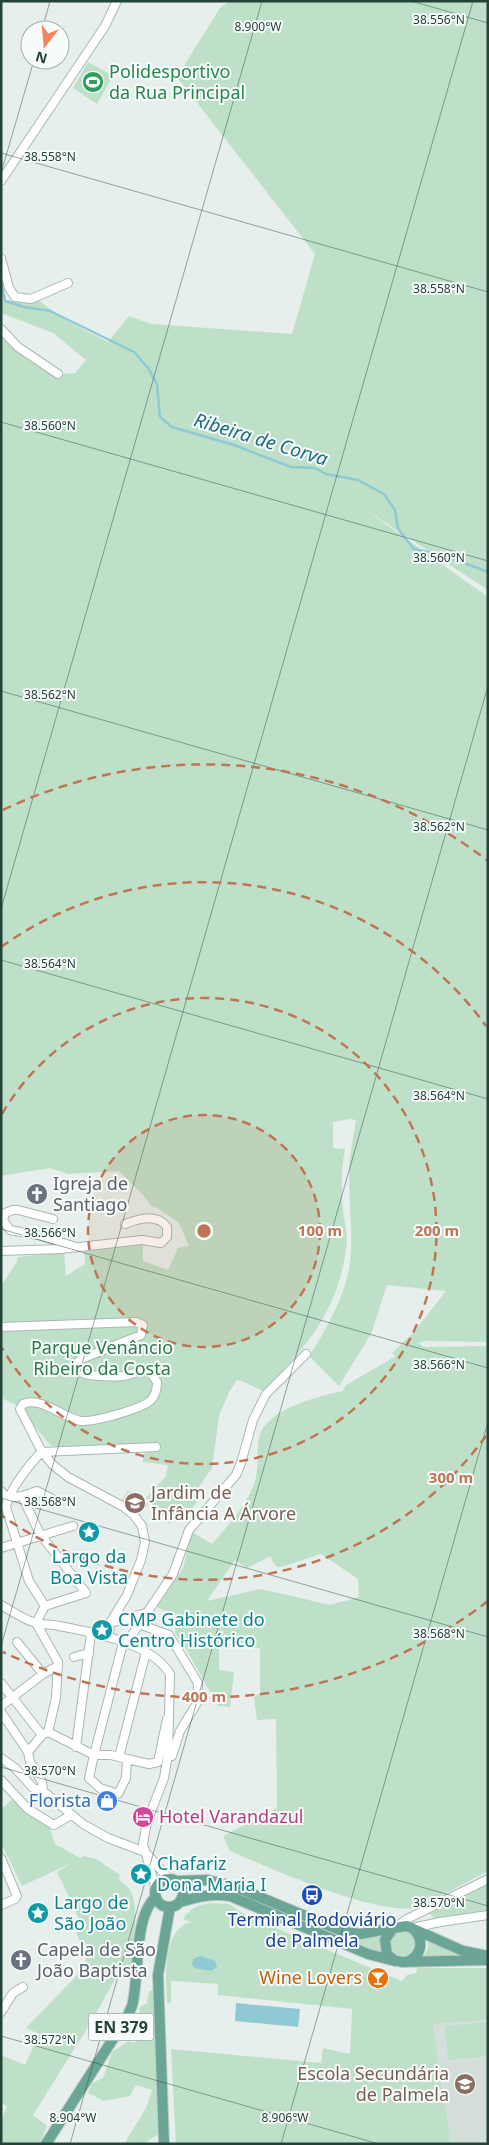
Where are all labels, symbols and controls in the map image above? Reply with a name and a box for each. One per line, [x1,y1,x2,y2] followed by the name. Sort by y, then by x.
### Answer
[413,11,465,28] text: 38.556°N
[235,18,281,35] text: 8.900°W
[20,20,70,70] north arrow
[33,47,49,69] text: N
[109,59,245,104] place label: Polidesportivo da Rua Principal
[81,70,105,94] sports icon: Polidesportivo da Rua Principal
[24,148,76,165] text: 38.558°N
[413,280,465,297] text: 38.558°N
[191,406,331,472] water label: Ribeira de Corva
[24,417,76,434] text: 38.560°N
[413,549,465,566] text: 38.560°N
[24,686,76,703] text: 38.562°N
[413,818,465,835] text: 38.562°N
[24,955,76,972] text: 38.564°N
[413,1087,465,1104] text: 38.564°N
[53,1171,128,1216] place label: Igreja de Santiago
[25,1182,49,1206] church icon: Igreja de Santiago
[298,1220,342,1240] text: 100 m
[415,1220,459,1240] text: 200 m
[195,1222,213,1240] centre of rings
[24,1224,76,1241] text: 38.566°N
[31,1335,173,1380] park label: Parque Venâncio Ribeiro da Costa
[413,1356,465,1373] text: 38.566°N
[429,1467,473,1487] text: 300 m
[149,1480,296,1525] place label: Jardim de Infância A Árvore
[123,1491,147,1515] school or university icon: Jardim de Infância A Árvore
[24,1493,76,1510] text: 38.568°N
[77,1520,101,1544] place icon: Largo da Boa Vista
[50,1544,128,1589] place label: Largo da Boa Vista
[118,1607,265,1652] place label: CMP Gabinete do Centro Histórico
[90,1618,114,1642] place icon: CMP Gabinete do Centro Histórico
[413,1625,465,1642] text: 38.568°N
[182,1686,226,1706] text: 400 m
[24,1762,76,1779] text: 38.570°N
[29,1788,91,1812] place label: Florista
[95,1789,119,1813] shop icon: Florista
[159,1804,303,1828] place label: Hotel Varandazul
[131,1805,155,1829] hotel icon: Hotel Varandazul
[157,1851,266,1896] place label: Chafariz Dona Maria I
[129,1862,153,1886] place icon: Chafariz Dona Maria I
[300,1883,324,1907] bus stop icon: Terminal Rodoviário de Palmela
[54,1890,129,1935] place label: Largo de São João
[413,1894,465,1911] text: 38.570°N
[26,1901,50,1925] place icon: Largo de São João
[228,1907,396,1952] place label: Terminal Rodoviário de Palmela
[35,1937,156,1982] place label: Capela de São João Baptista
[9,1948,33,1972] church icon: Capela de São João Baptista
[259,1965,362,1989] place label: Wine Lovers
[366,1966,390,1990] bar icon: Wine Lovers
[88,2014,154,2040] road number: EN 379
[24,2031,76,2048] text: 38.572°N
[297,2061,449,2106] place label: Escola Secundária de Palmela
[453,2072,477,2096] school or university icon: Escola Secundária de Palmela
[50,2109,96,2126] text: 8.904°W
[262,2109,308,2126] text: 8.906°W

